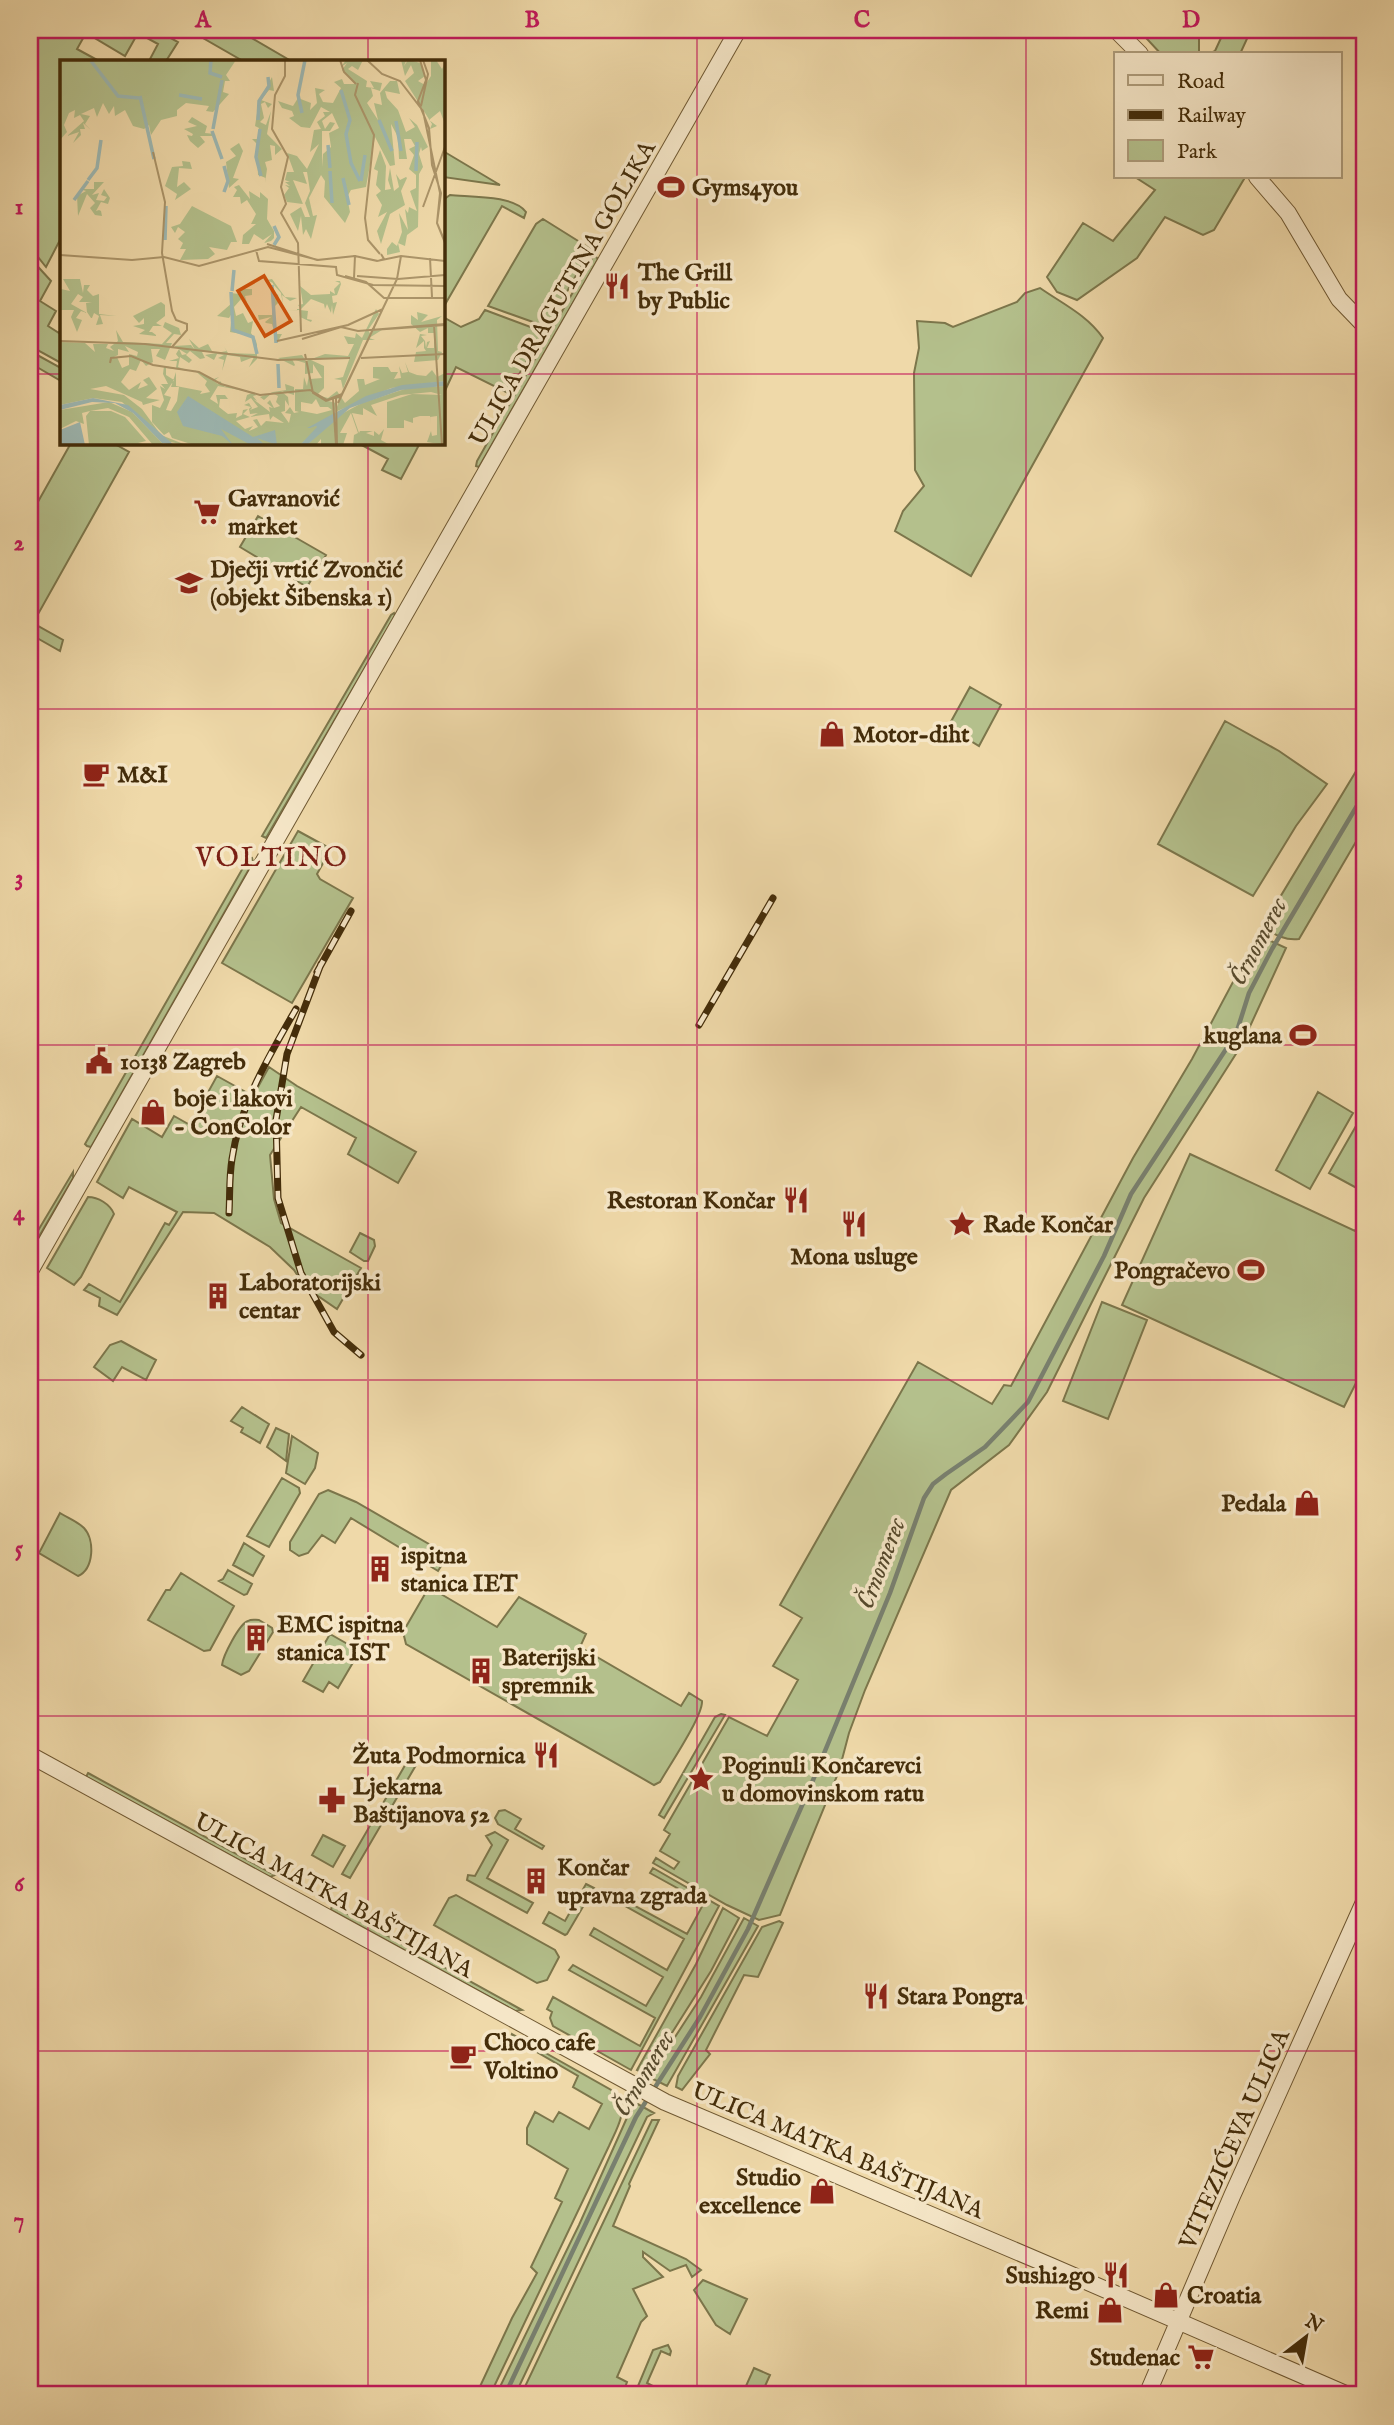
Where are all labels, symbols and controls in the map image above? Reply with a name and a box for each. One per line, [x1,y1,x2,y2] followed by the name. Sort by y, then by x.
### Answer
[194,6,212,35] text: A
[524,6,540,35] text: B
[854,6,871,35] text: C
[1182,6,1200,35] text: D
[1114,52,1342,178] legend
[60,60,444,444] inset map
[1177,69,1225,96] text: Road
[1177,103,1247,130] text: Railway
[463,135,664,452] street label: ULICA DRAGUTINA GOLIKA
[1177,139,1218,166] text: Park
[656,172,686,202] sports icon: Gyms4you
[692,173,799,204] place label: Gyms4you
[15,193,23,222] text: 1
[637,258,732,317] place label: The Grill by Public
[602,271,632,301] restaurant icon: The Grill by Public
[228,484,340,543] place label: Gavranović market
[192,497,222,527] supermarket icon: Gavranović market
[14,529,25,558] text: 2
[210,555,403,614] place label: Dječji vrtić Zvončić (objekt Šibenska 1)
[174,568,204,598] school or university icon: Dječji vrtić Zvončić (objekt Šibenska 1)
[817,719,847,749] shop icon: Motor-diht
[853,720,970,751] place label: Motor-diht
[81,759,111,789] cafe icon: M&I
[117,760,169,791] place label: M&I
[194,841,349,876] district label: VOLTINO
[15,864,23,893] text: 3
[1222,891,1296,991] water label: Črnomerec
[1288,1020,1318,1050] sports icon: kuglana
[1203,1021,1283,1052] place label: kuglana
[84,1046,114,1076] public building icon: 10138 Zagreb
[120,1047,246,1078] place label: 10138 Zagreb
[173,1084,293,1143] place label: boje i lakovi - ConColor
[138,1097,168,1127] shop icon: boje i lakovi - ConColor
[781,1185,811,1215] restaurant icon: Restoran Končar
[607,1186,775,1217] place label: Restoran Končar
[13,1199,25,1228] text: 4
[839,1209,869,1239] restaurant icon: Mona usluge
[947,1209,977,1239] place icon: Rade Končar
[983,1210,1113,1241] place label: Rade Končar
[790,1242,918,1273] place label: Mona usluge
[1236,1255,1266,1285] sports icon: Pongračevo
[1114,1256,1230,1287] place label: Pongračevo
[239,1268,381,1327] place label: Laboratorijski centar
[203,1281,233,1311] building icon: Laboratorijski centar
[1292,1488,1322,1518] shop icon: Pedala
[1221,1489,1287,1520] place label: Pedala
[849,1512,914,1614] water label: Črnomerec
[15,1535,24,1564] text: 5
[401,1541,518,1600] place label: ispitna stanica IET
[365,1554,395,1584] building icon: ispitna stanica IET
[277,1610,405,1669] place label: EMC ispitna stanica IST
[241,1623,271,1653] building icon: EMC ispitna stanica IST
[502,1643,597,1702] place label: Baterijski spremnik
[466,1656,496,1686] building icon: Baterijski spremnik
[531,1740,561,1770] restaurant icon: Žuta Podmornica
[353,1741,526,1772] place label: Žuta Podmornica
[722,1751,925,1810] place label: Poginuli Končarevci u domovinskom ratu
[686,1764,716,1794] place icon: Poginuli Končarevci u domovinskom ratu
[353,1772,490,1831] place label: Ljekarna Baštijanova 52
[317,1785,347,1815] pharmacy icon: Ljekarna Baštijanova 52
[188,1807,479,1986] street label: ULICA MATKA BAŠTIJANA
[557,1853,707,1912] place label: Končar upravna zgrada
[521,1866,551,1896] building icon: Končar upravna zgrada
[14,1870,25,1899] text: 6
[861,1981,891,2011] restaurant icon: Stara Pongra
[897,1982,1024,2013] place label: Stara Pongra
[606,2024,683,2123] water label: Črnomerec
[1173,2024,1298,2255] street label: VITEZIĆEVA ULICA
[483,2028,596,2087] place label: Choco cafe Voltino
[448,2041,478,2071] cafe icon: Choco cafe Voltino
[687,2076,989,2227] street label: ULICA MATKA BAŠTIJANA
[699,2163,801,2222] place label: Studio excellence
[807,2176,837,2206] shop icon: Studio excellence
[14,2206,24,2235] text: 7
[1101,2260,1131,2290] restaurant icon: Sushi2go
[1005,2261,1095,2292] place label: Sushi2go
[1151,2280,1181,2310] shop icon: Croatia
[1187,2281,1262,2312] place label: Croatia
[1095,2295,1125,2325] shop icon: Remi
[1035,2296,1090,2327] place label: Remi
[1272,2302,1342,2372] north arrow
[1300,2309,1327,2339] text: N
[1186,2342,1216,2372] supermarket icon: Studenac
[1090,2343,1180,2374] place label: Studenac

